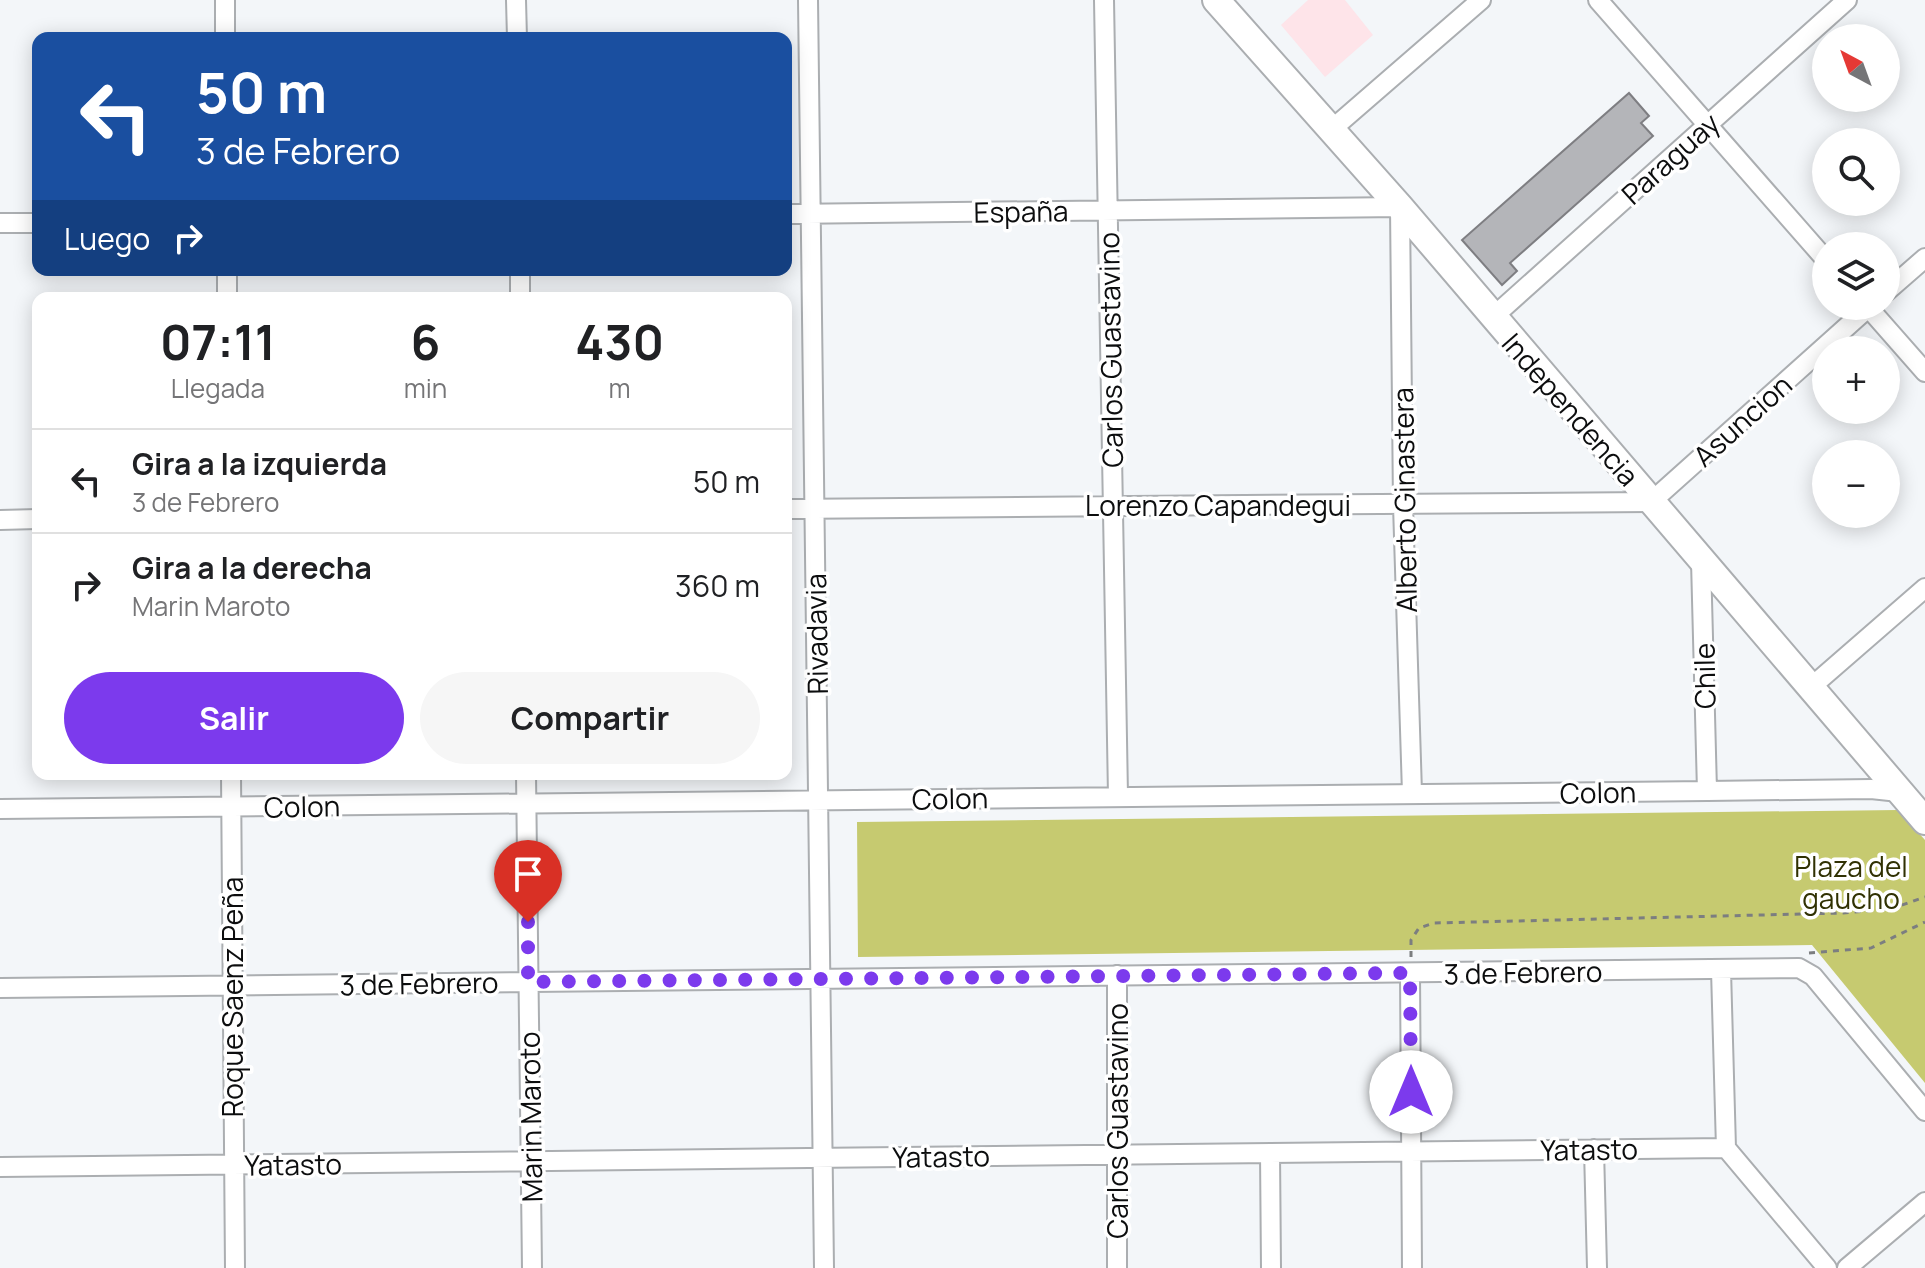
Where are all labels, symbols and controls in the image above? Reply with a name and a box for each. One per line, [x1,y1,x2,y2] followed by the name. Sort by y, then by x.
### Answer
[1812,24,1900,112] north arrow
[1812,24,1900,528] map controls
[196,53,327,130] text: 50 m
[64,64,168,168] icon: left
[1613,104,1727,212] street label: Paraguay
[196,126,400,175] text: 3 de Febrero
[1812,128,1900,216] button: search
[973,191,1069,231] street label: España
[166,216,210,260] icon: right
[64,218,150,259] text: Luego
[1089,232,1131,468] street label: Carlos Guastavino
[1812,232,1900,320] button: layers
[160,309,276,374] text: 07:11
[411,309,440,374] text: 6
[575,309,664,374] text: 430
[1494,324,1648,494] street label: Independencia
[1812,336,1900,424] button: +
[1685,366,1799,474] street label: Asuncion
[171,370,265,406] text: Llegada
[404,370,447,406] text: min
[609,370,631,406] text: m
[1383,387,1425,613] street label: Alberto Ginastera
[1812,440,1900,528] button: −
[132,443,387,484] text: Gira a la izquierda
[64,459,108,503] icon: left
[693,461,760,502] text: 50 m
[132,484,279,520] text: 3 de Febrero
[1085,486,1351,524] street label: Lorenzo Capandegui
[132,547,372,588] text: Gira a la derecha
[64,563,108,607] icon: right
[675,565,760,606] text: 360 m
[796,573,836,695] street label: Rivadavia
[132,588,290,624] text: Marin Maroto
[1684,643,1724,709] street label: Chile
[64,672,404,764] button: Salir
[420,672,760,764] button: Compartir
[1560,772,1636,812] street label: Colon
[912,778,988,818] street label: Colon
[264,786,340,826] street label: Colon
[494,840,562,922] pin
[1794,847,1908,917] park label: Plaza del gaucho
[506,852,550,896] icon: arrive
[213,877,251,1117] street label: Roque Saenz Peña
[1443,952,1603,992] street label: 3 de Febrero
[339,963,499,1003] street label: 3 de Febrero
[1098,1003,1136,1239] street label: Carlos Guastavino
[510,1031,550,1203] street label: Marin Maroto
[1369,1050,1453,1134] position arrow
[1540,1129,1638,1169] street label: Yatasto
[892,1136,990,1176] street label: Yatasto
[244,1144,342,1184] street label: Yatasto

